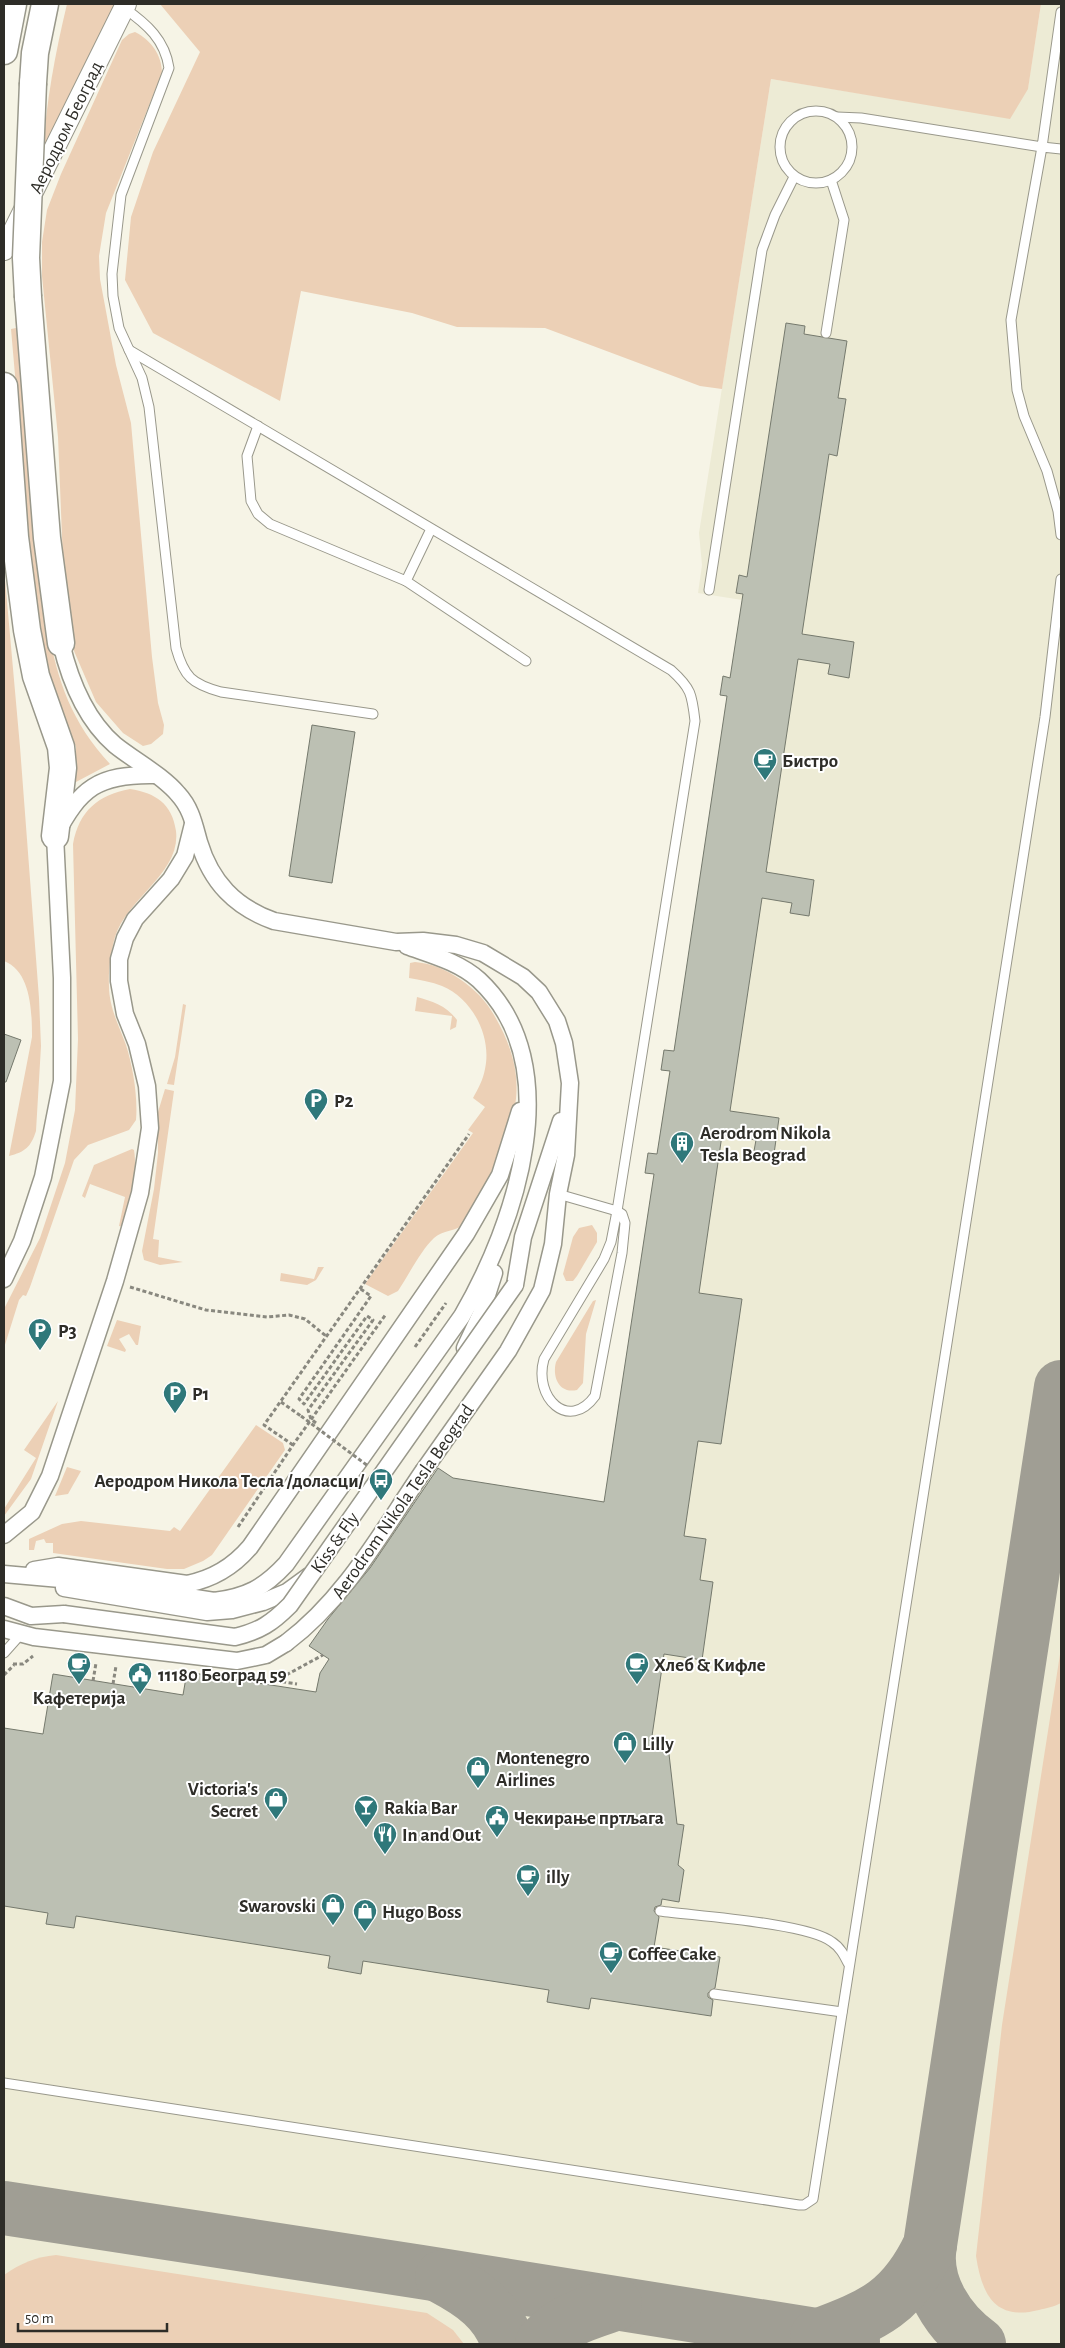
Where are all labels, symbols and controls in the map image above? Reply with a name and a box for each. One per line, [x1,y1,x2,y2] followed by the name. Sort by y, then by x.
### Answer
[26,59,107,197] street label: Аеродром Београд
[752,747,778,781] cafe icon: Бистро
[782,752,838,771] place label: Бистро
[303,1087,329,1121] parking icon: P2
[334,1092,354,1111] place label: P2
[700,1124,831,1165] place label: Aerodrom Nikola Tesla Beograd
[669,1130,695,1164] building icon: Aerodrom Nikola Tesla Beograd
[27,1317,53,1351] parking icon: P3
[58,1322,77,1341] place label: P3
[162,1380,188,1414] parking icon: P1
[192,1385,209,1404] place label: P1
[329,1401,478,1603] street label: Aerodrom Nikola Tesla Beograd
[368,1467,394,1501] bus stop icon: Аеродром Никола Тесла /доласци/
[94,1472,365,1491] place label: Аеродром Никола Тесла /доласци/
[308,1509,363,1577] street label: Kiss & Fly
[66,1651,92,1685] cafe icon: Кафетерија
[624,1651,650,1685] cafe icon: Хлеб & Кифле
[654,1656,766,1675] place label: Хлеб & Кифле
[127,1661,153,1695] public building icon: 11180 Београд 59
[158,1666,287,1685] place label: 11180 Београд 59
[33,1689,125,1708] place label: Кафетерија
[612,1730,638,1764] shop icon: Lilly
[642,1735,674,1754] place label: Lilly
[496,1749,590,1790] place label: Montenegro Airlines
[465,1755,491,1789] shop icon: Montenegro Airlines
[188,1780,259,1821] place label: Victoria's Secret
[263,1786,289,1820] shop icon: Victoria's Secret
[353,1794,379,1828] bar icon: Rakia Bar
[384,1799,458,1818] place label: Rakia Bar
[484,1804,510,1838] public building icon: Чекирање пртљага
[514,1809,664,1828] place label: Чекирање пртљага
[372,1821,398,1855] restaurant icon: In and Out
[402,1826,481,1845] place label: In and Out
[515,1863,541,1897] cafe icon: illy
[546,1868,570,1887] place label: illy
[320,1892,346,1926] shop icon: Swarovski
[239,1897,316,1916] place label: Swarovski
[352,1898,378,1932] shop icon: Hugo Boss
[382,1903,462,1922] place label: Hugo Boss
[598,1940,624,1974] cafe icon: Coffee Cake
[628,1945,717,1964] place label: Coffee Cake
[18,2300,166,2332] scale bar
[25,2311,54,2326] text: 50 m

